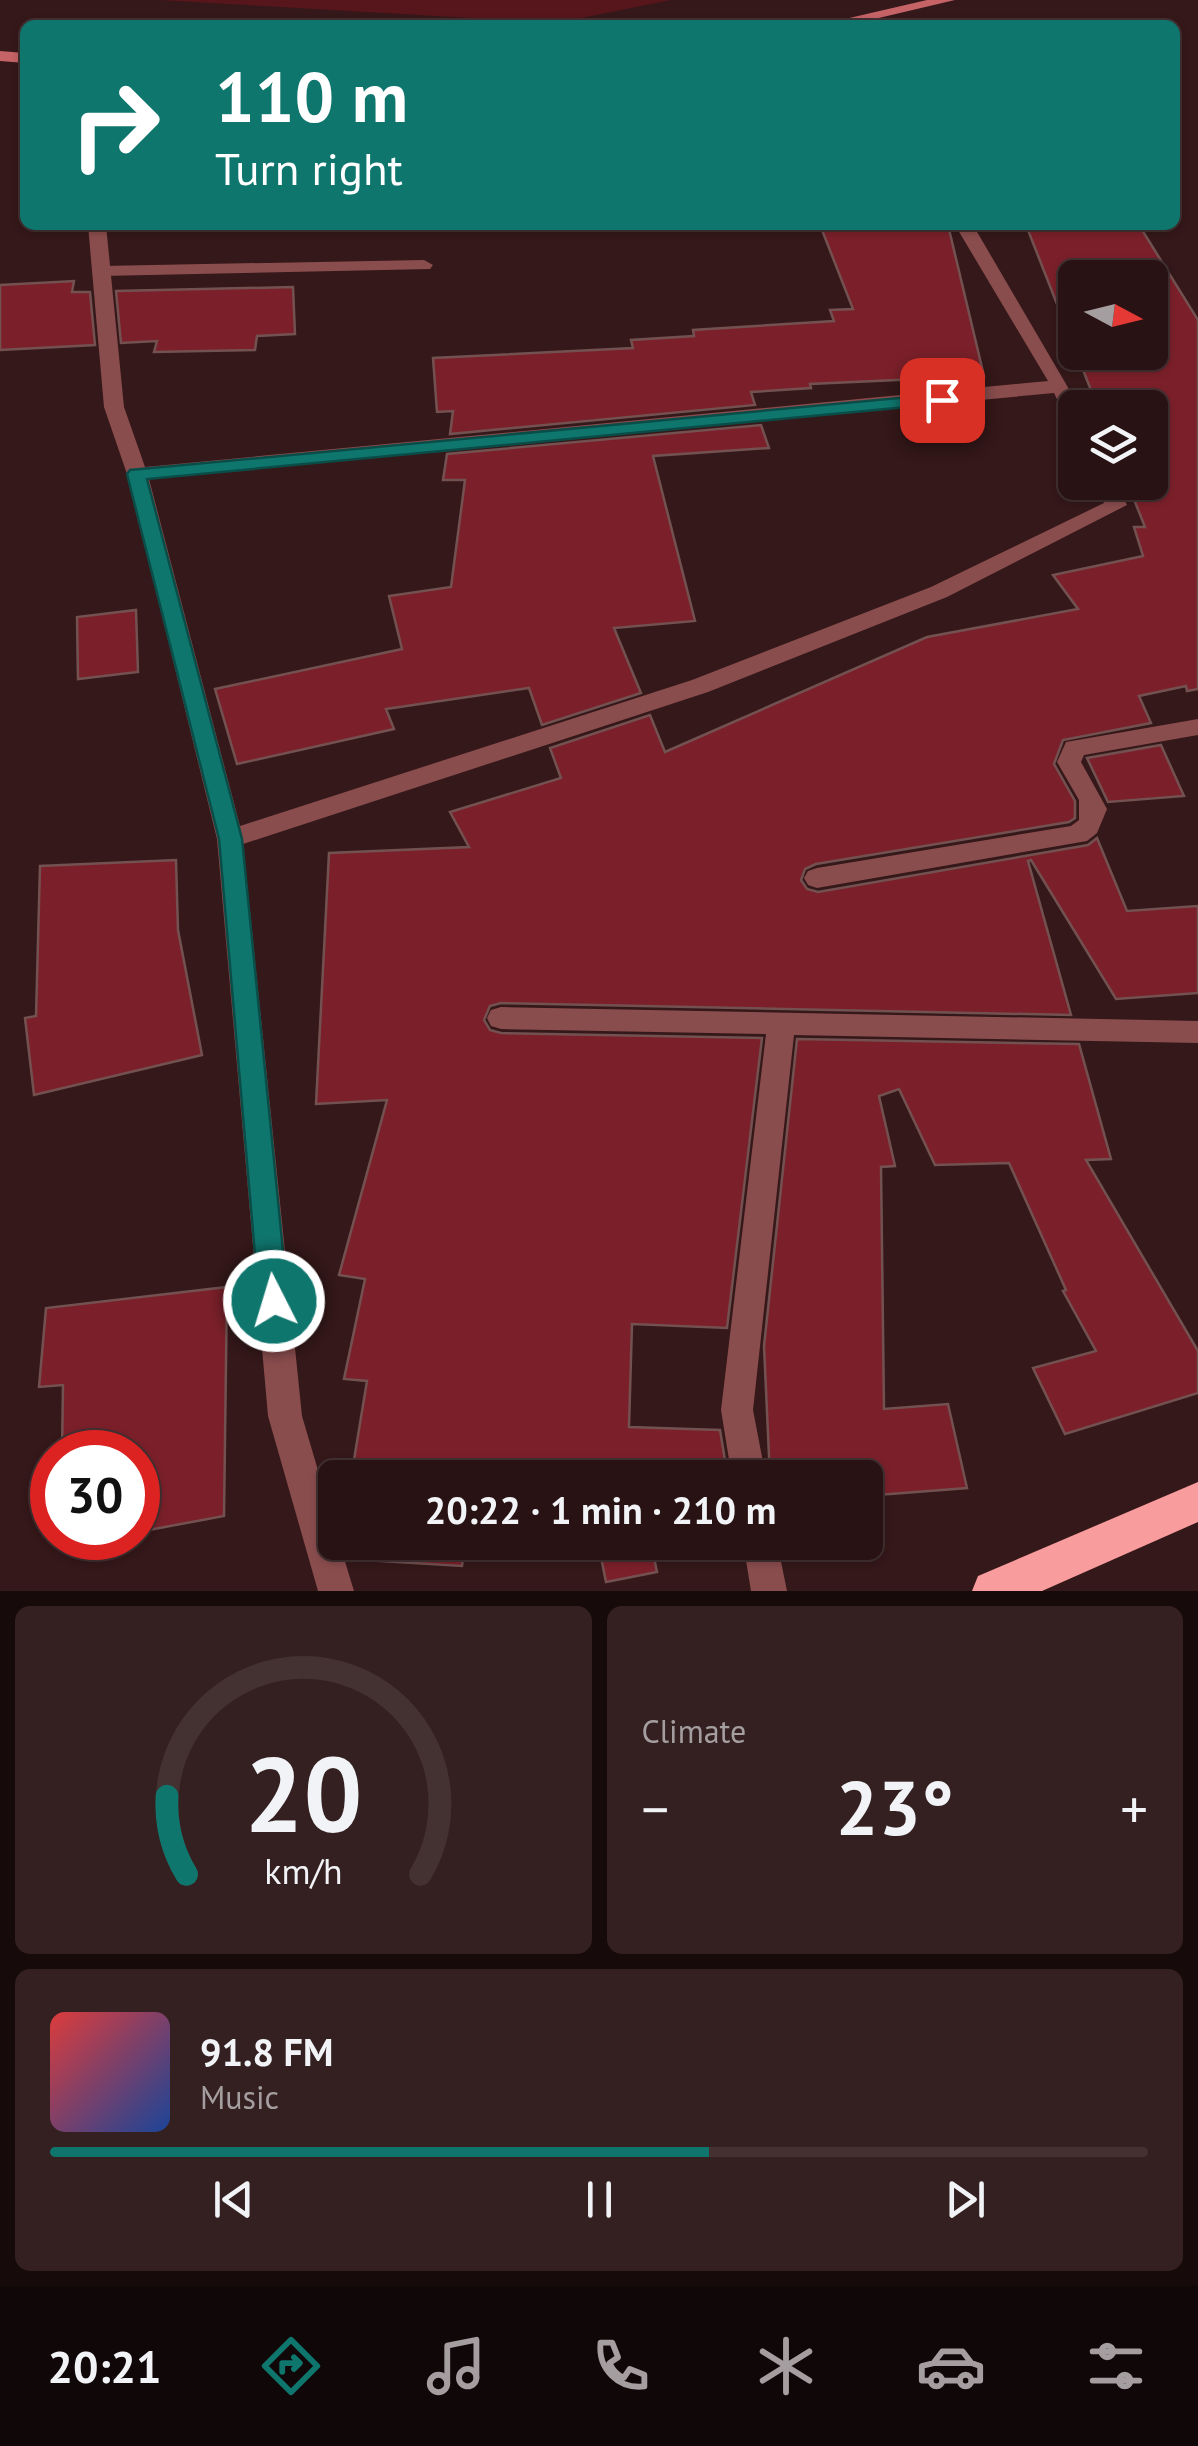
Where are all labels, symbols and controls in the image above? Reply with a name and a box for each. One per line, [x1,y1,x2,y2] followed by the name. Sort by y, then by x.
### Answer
[215,51,408,141] text: 110 m
[50,60,180,190] icon: right
[215,139,403,197] text: Turn right
[1058,260,1168,370] north arrow
[1058,260,1168,500] map controls
[900,358,985,443] pin
[915,373,970,428] icon: arrive
[1058,390,1168,500] button: layers
[222,1249,326,1353] position arrow
[30,1430,160,1560] speed limit sign: 30
[425,1485,776,1534] text: 20:22 · 1 min · 210 m
[642,1710,746,1752] text: Climate
[244,1726,362,1861] text: 20
[836,1759,954,1856] text: 23°
[642,1773,669,1844] text: −
[1120,1773,1148,1844] text: +
[264,1848,342,1894] text: km/h
[200,2027,333,2076] text: 91.8 FM
[200,2076,279,2118] text: Music
[206,2172,261,2227] icon: previous
[572,2172,627,2227] icon: pause
[938,2172,993,2227] icon: next
[256,2331,326,2401] icon: directions
[421,2331,491,2401] icon: music
[586,2331,656,2401] icon: phone
[751,2331,821,2401] icon: climate
[916,2331,986,2401] icon: car
[1081,2331,1151,2401] icon: filters
[47,2337,162,2395] text: 20:21

